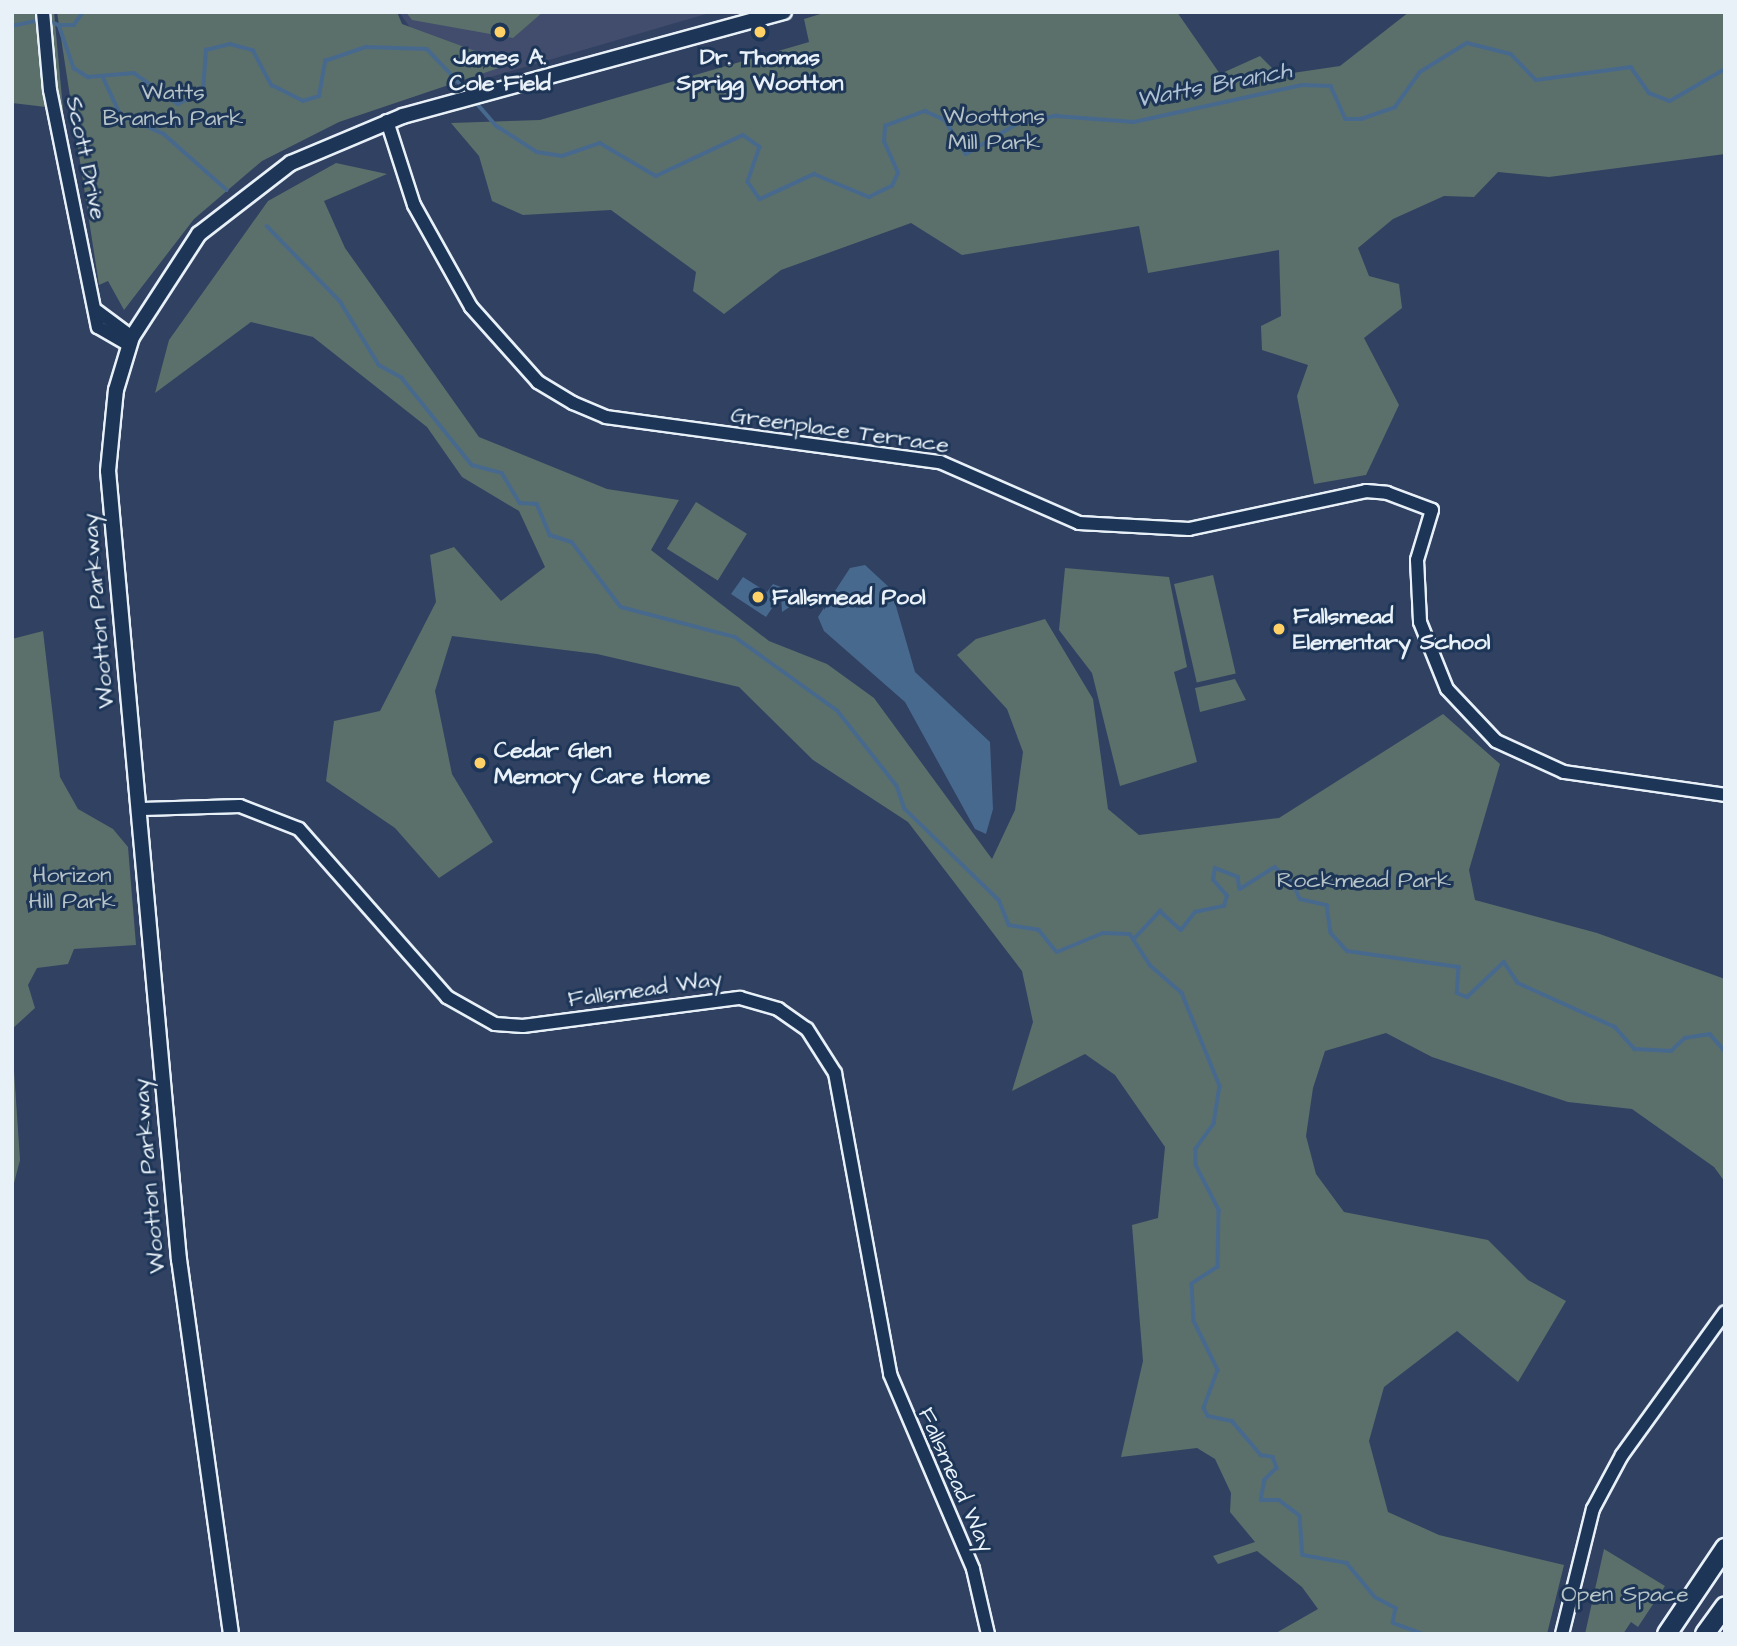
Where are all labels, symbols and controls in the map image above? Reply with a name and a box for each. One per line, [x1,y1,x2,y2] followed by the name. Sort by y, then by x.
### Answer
[492,24,508,40] marker: James A. Cole Field
[752,24,768,40] marker: Dr. Thomas Sprigg Wootton
[449,43,551,97] place label: James A. Cole Field
[676,43,844,97] place label: Dr. Thomas Sprigg Wootton
[1134,57,1294,115] water label: Watts Branch
[103,78,243,132] park label: Watts Branch Park
[59,94,113,222] street label: Scott Drive
[943,102,1045,156] park label: Woottons Mill Park
[729,401,951,459] street label: Greenplace Terrace
[76,512,120,710] street label: Wootton Parkway
[772,583,926,611] place label: Fallsmead Pool
[750,589,766,605] marker: Fallsmead Pool
[1293,602,1490,656] place label: Fallsmead Elementary School
[1271,621,1287,637] marker: Fallsmead Elementary School
[494,736,710,790] place label: Cedar Glen Memory Care Home
[472,755,488,771] marker: Cedar Glen Memory Care Home
[28,861,116,915] park label: Horizon Hill Park
[1277,866,1451,894] park label: Rockmead Park
[566,965,724,1013] street label: Fallsmead Way
[127,1077,171,1275] street label: Wootton Parkway
[912,1403,1000,1557] street label: Fallsmead Way
[1561,1580,1689,1608] park label: Open Space

